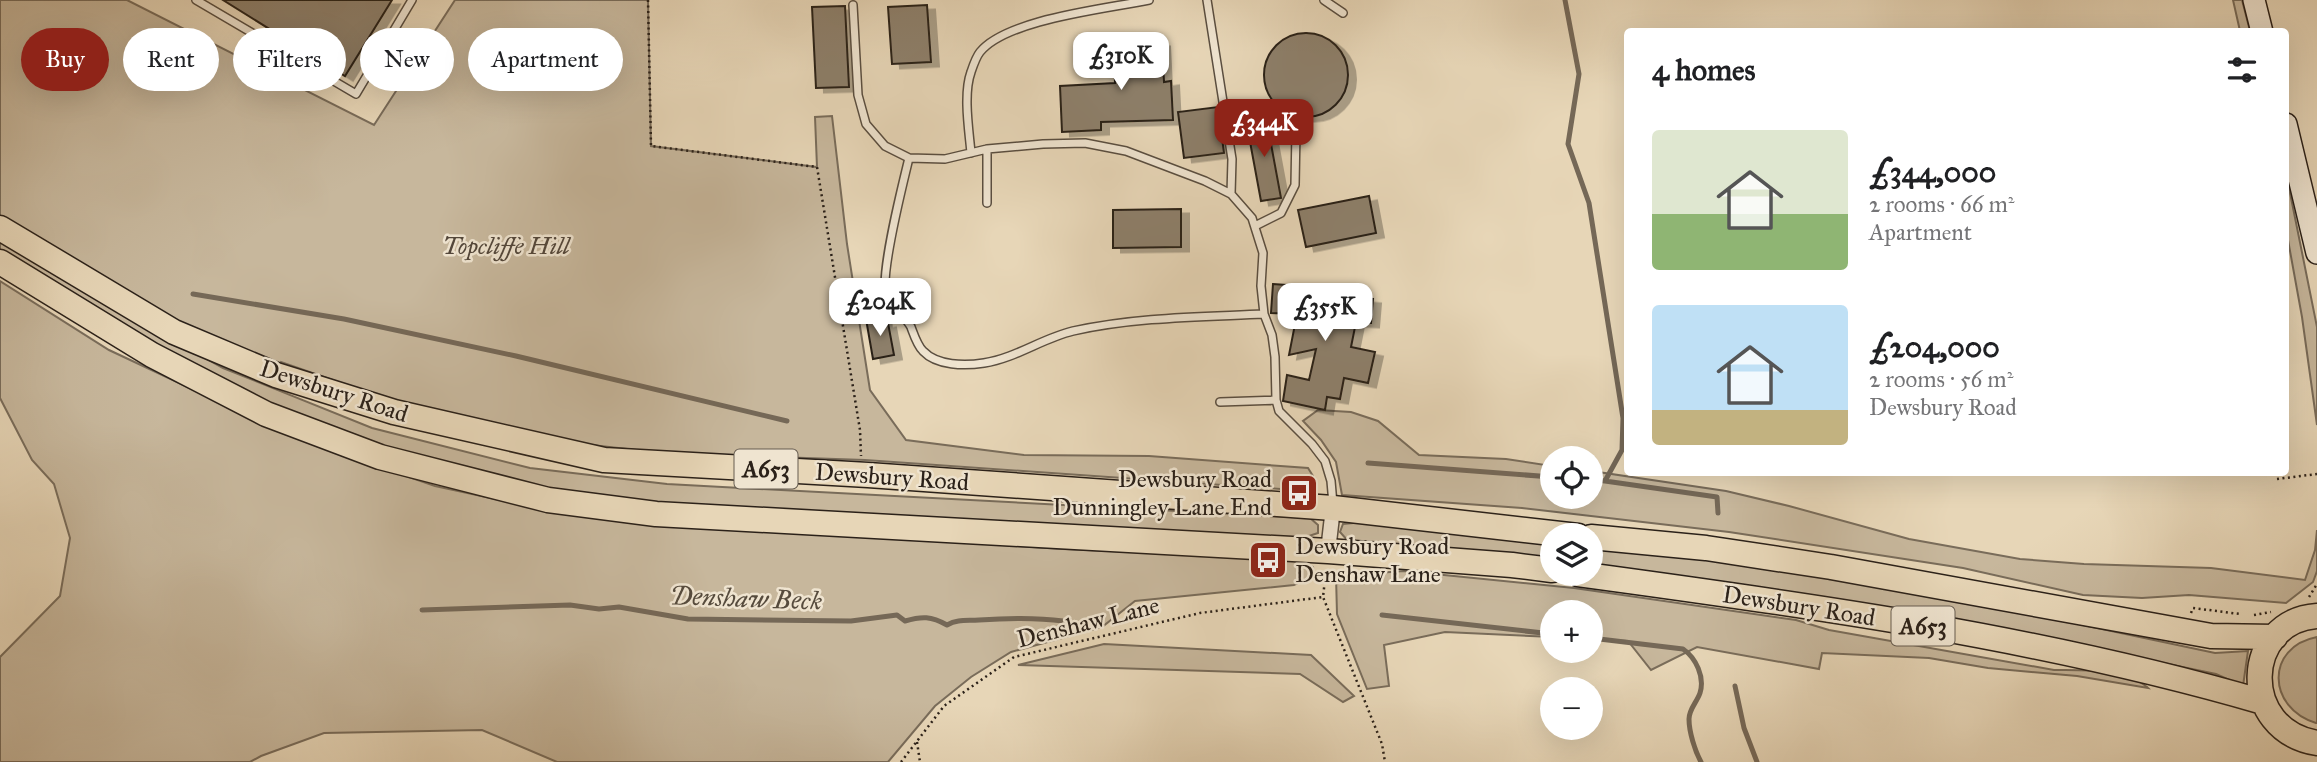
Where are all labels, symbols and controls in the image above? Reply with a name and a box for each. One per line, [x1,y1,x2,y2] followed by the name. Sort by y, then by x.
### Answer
[21,28,109,91] chip: Buy
[123,28,219,91] chip: Rent
[233,28,346,91] chip: Filters
[360,28,454,91] chip: New
[468,28,623,91] chip: Apartment
[1072,32,1170,92] pin: £310K
[1089,41,1153,69] text: £310K
[2223,51,2261,89] icon: filters
[1652,52,1756,88] text: 4 homes
[1215,100,1313,159] pin: £344K
[1230,108,1298,136] text: £344K
[1869,154,1996,190] text: £344,000
[1708,158,1792,242] icon: home
[1869,190,2014,218] text: 2 rooms · 66 m²
[1869,218,1972,246] text: Apartment
[442,231,572,262] park label: Topcliffe Hill
[831,278,929,338] pin: £204K
[1276,284,1374,343] pin: £355K
[845,287,915,315] text: £204K
[1294,292,1356,320] text: £355K
[1869,329,2000,365] text: £204,000
[1708,333,1792,417] icon: home
[256,353,412,429] street label: Dewsbury Road
[1869,365,2013,393] text: 2 rooms · 56 m²
[1869,393,2017,421] text: Dewsbury Road
[1540,446,1603,740] map controls
[1540,446,1603,509] button: locate
[734,449,798,489] road number: A653
[814,457,970,497] street label: Dewsbury Road
[1053,464,1272,522] place label: Dewsbury Road Dunningley Lane End
[1278,472,1320,514] bus stop icon: Dewsbury Road Dunningley Lane End
[1540,523,1603,586] button: layers
[1295,531,1449,589] place label: Dewsbury Road Denshaw Lane
[1247,539,1289,581] bus stop icon: Dewsbury Road Denshaw Lane
[669,579,823,617] water label: Denshaw Beck
[1720,579,1878,633] street label: Dewsbury Road
[1014,590,1162,654] street label: Denshaw Lane
[1540,600,1603,663] button: +
[1892,606,1954,646] road number: A653
[1540,677,1603,740] button: −

